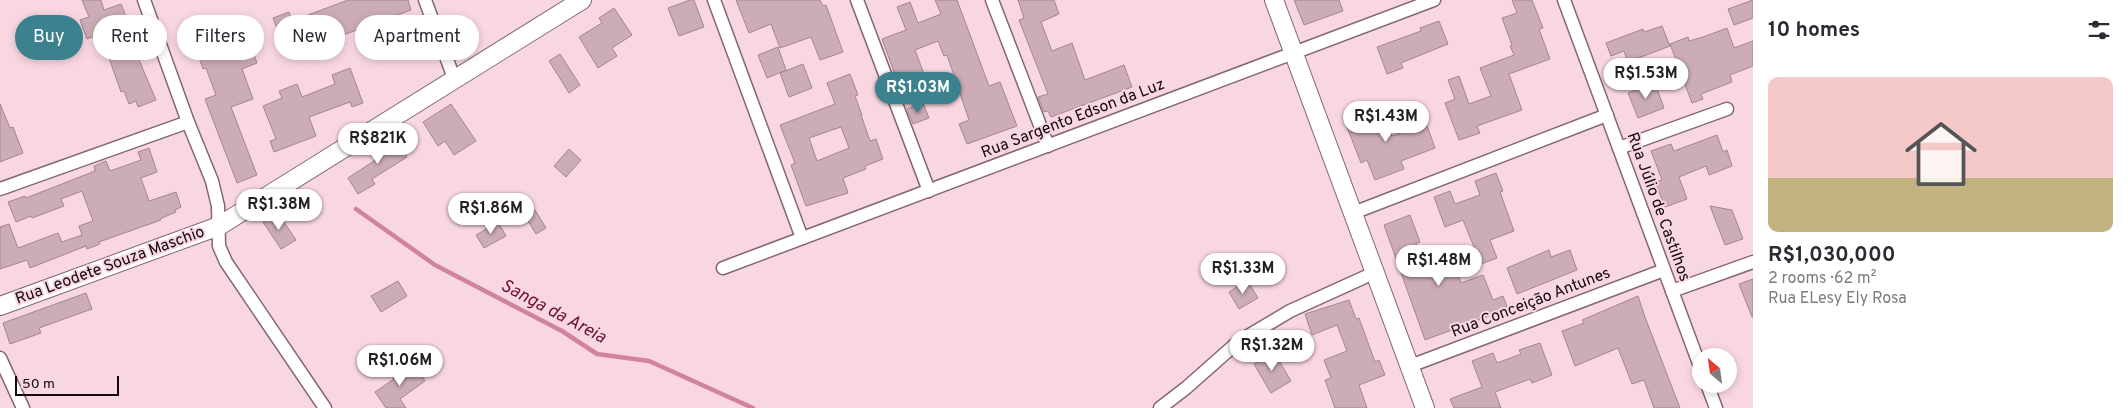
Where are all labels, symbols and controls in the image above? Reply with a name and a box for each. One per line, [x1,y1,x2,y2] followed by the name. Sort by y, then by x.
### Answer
[15,15,83,60] chip: Buy
[93,15,167,60] chip: Rent
[177,15,264,60] chip: Filters
[274,15,345,60] chip: New
[355,15,479,60] chip: Apartment
[2085,16,2113,44] icon: filters
[1768,17,1860,44] text: 10 homes
[1600,58,1692,100] pin: R$1.53M
[1614,64,1678,84] text: R$1.53M
[872,72,964,114] pin: R$1.03M
[978,75,1168,163] street label: Rua Sargento Edson da Luz
[886,78,950,98] text: R$1.03M
[1340,100,1432,143] pin: R$1.43M
[1354,107,1418,127] text: R$1.43M
[1896,109,1986,199] icon: home
[337,122,419,165] pin: R$821K
[349,129,407,149] text: R$821K
[1622,130,1694,284] street label: Rua Júlio de Castilhos
[233,188,325,231] pin: R$1.38M
[445,192,537,235] pin: R$1.86M
[247,195,311,215] text: R$1.38M
[459,199,523,219] text: R$1.86M
[13,222,207,310] street label: Rua Leodete Souza Maschio
[1768,242,1896,269] text: R$1,030,000
[1393,244,1485,287] pin: R$1.48M
[1407,251,1471,271] text: R$1.48M
[1197,252,1289,295] pin: R$1.33M
[1211,259,1275,279] text: R$1.33M
[1449,263,1613,343] street label: Rua Conceição Antunes
[1768,269,1876,289] text: 2 rooms · 62 m²
[496,275,610,350] water label: Sanga da Areia
[1768,289,1907,309] text: Rua ELesy Ely Rosa
[1226,330,1318,372] pin: R$1.32M
[1240,336,1304,356] text: R$1.32M
[354,344,446,387] pin: R$1.06M
[1692,348,1738,392] north arrow
[1692,348,1737,393] map controls
[368,351,432,371] text: R$1.06M
[15,373,119,396] scale bar
[22,376,55,393] text: 50 m

